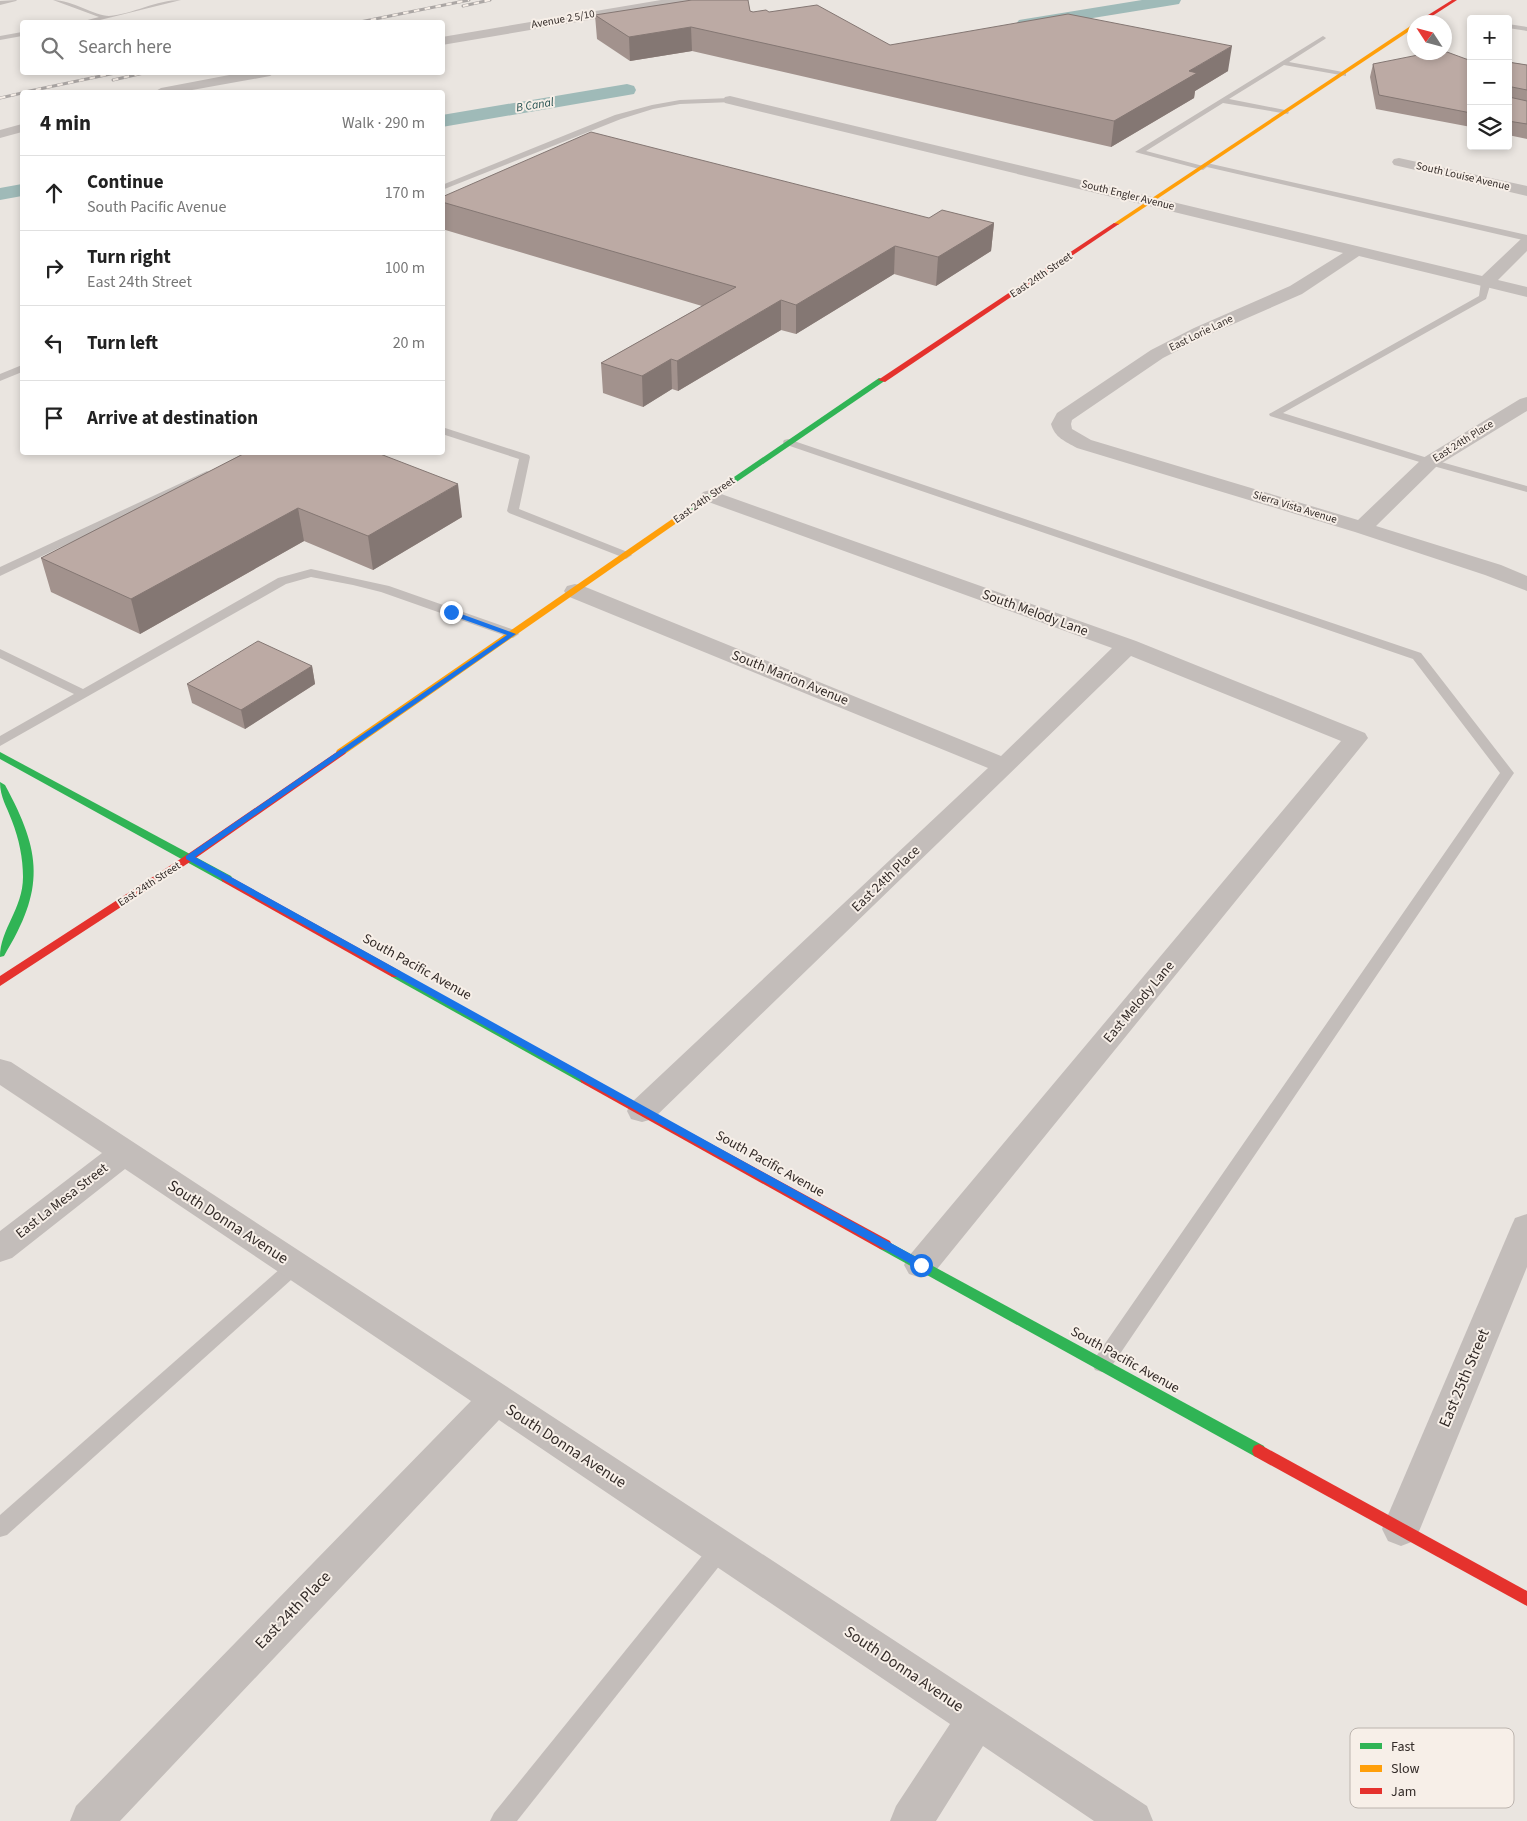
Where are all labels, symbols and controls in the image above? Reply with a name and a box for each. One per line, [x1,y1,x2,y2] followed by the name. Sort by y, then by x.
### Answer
[530,6,596,32] street label: Avenue 2 5/10
[1407,15,1452,60] north arrow
[1467,15,1512,150] map controls
[1467,15,1512,60] button: +
[20,20,445,75] search box
[38,34,66,62] icon: search
[78,34,172,61] text: Search here
[1467,60,1512,105] button: −
[515,94,555,116] water label: B Canal
[1467,105,1512,150] button: layers
[40,108,91,138] text: 4 min
[342,112,425,134] text: Walk · 290 m
[1415,158,1512,194] street label: South Louise Avenue
[87,169,164,196] text: Continue
[1080,176,1177,214] street label: South Engler Avenue
[40,179,68,207] icon: ahead
[385,182,425,204] text: 170 m
[87,196,226,218] text: South Pacific Avenue
[87,244,171,271] text: Turn right
[1007,248,1075,301] street label: East 24th Street
[40,254,68,282] icon: right
[385,257,425,279] text: 100 m
[87,271,192,293] text: East 24th Street
[1167,311,1236,355] street label: East Lorie Lane
[40,329,68,357] icon: left
[87,330,158,357] text: Turn left
[393,332,425,354] text: 20 m
[40,404,68,432] icon: arrive
[87,405,258,432] text: Arrive at destination
[1430,416,1497,466] street label: East 24th Place
[670,473,738,527] street label: East 24th Street
[1251,487,1339,527] street label: Sierra Vista Avenue
[979,585,1091,642] street label: South Melody Lane
[440,601,463,624] route end
[729,645,852,711] street label: South Marion Avenue
[847,841,925,917] street label: East 24th Place
[115,858,184,910] street label: East 24th Street
[359,929,475,1005] street label: South Pacific Avenue
[1099,957,1179,1047] street label: East Melody Lane
[712,1126,828,1202] street label: South Pacific Avenue
[12,1158,113,1243] street label: East La Mesa Street
[163,1175,293,1269] street label: South Donna Avenue
[910,1254,933,1277] route start
[1067,1322,1183,1398] street label: South Pacific Avenue
[1433,1325,1495,1431] street label: East 25th Street
[501,1399,631,1493] street label: South Donna Avenue
[250,1566,336,1654] street label: East 24th Place
[840,1621,968,1717] street label: South Donna Avenue
[1350,1728,1514,1808] legend
[1391,1737,1415,1757] text: Fast
[1391,1759,1420,1779] text: Slow
[1391,1782,1416,1802] text: Jam

